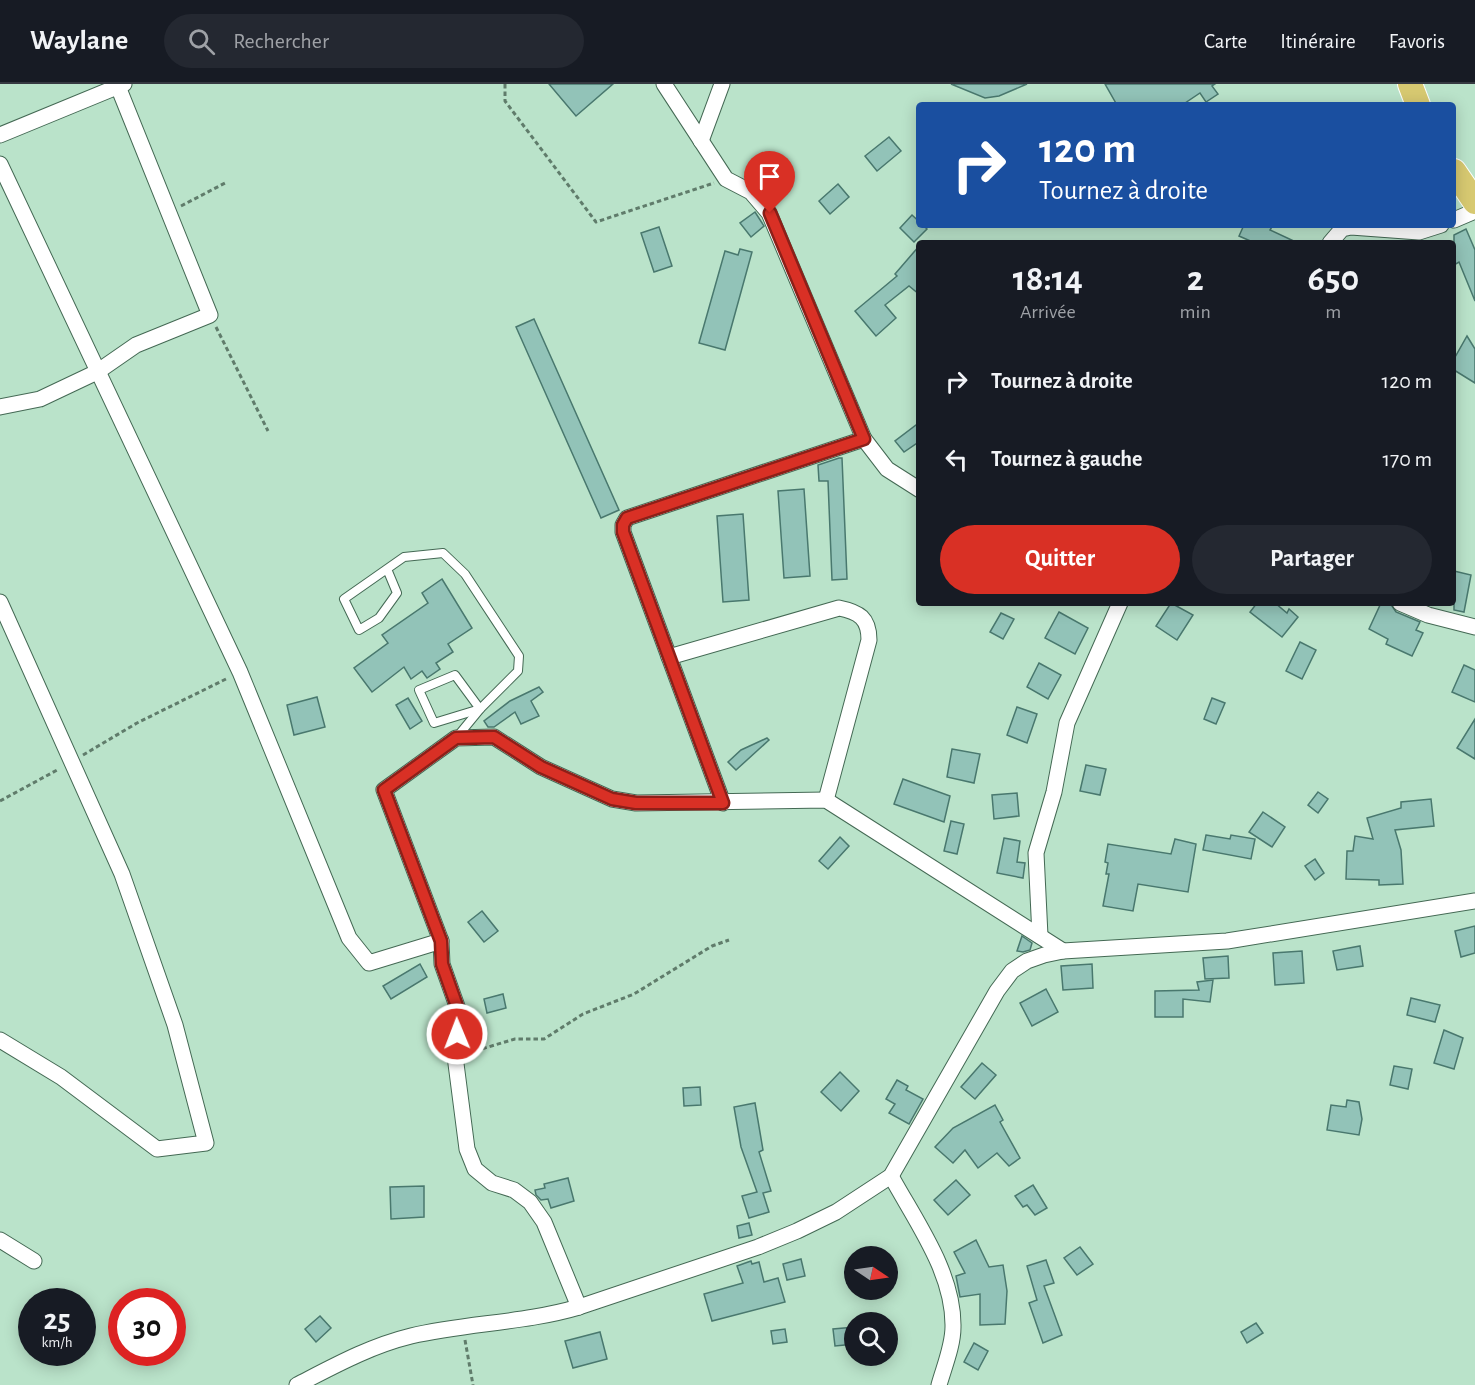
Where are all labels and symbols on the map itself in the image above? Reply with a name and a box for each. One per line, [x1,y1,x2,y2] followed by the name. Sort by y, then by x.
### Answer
[744,151,795,213] pin
[425,1002,489,1066] position arrow
[844,1246,898,1300] north arrow
[108,1288,186,1366] speed limit sign: 30

